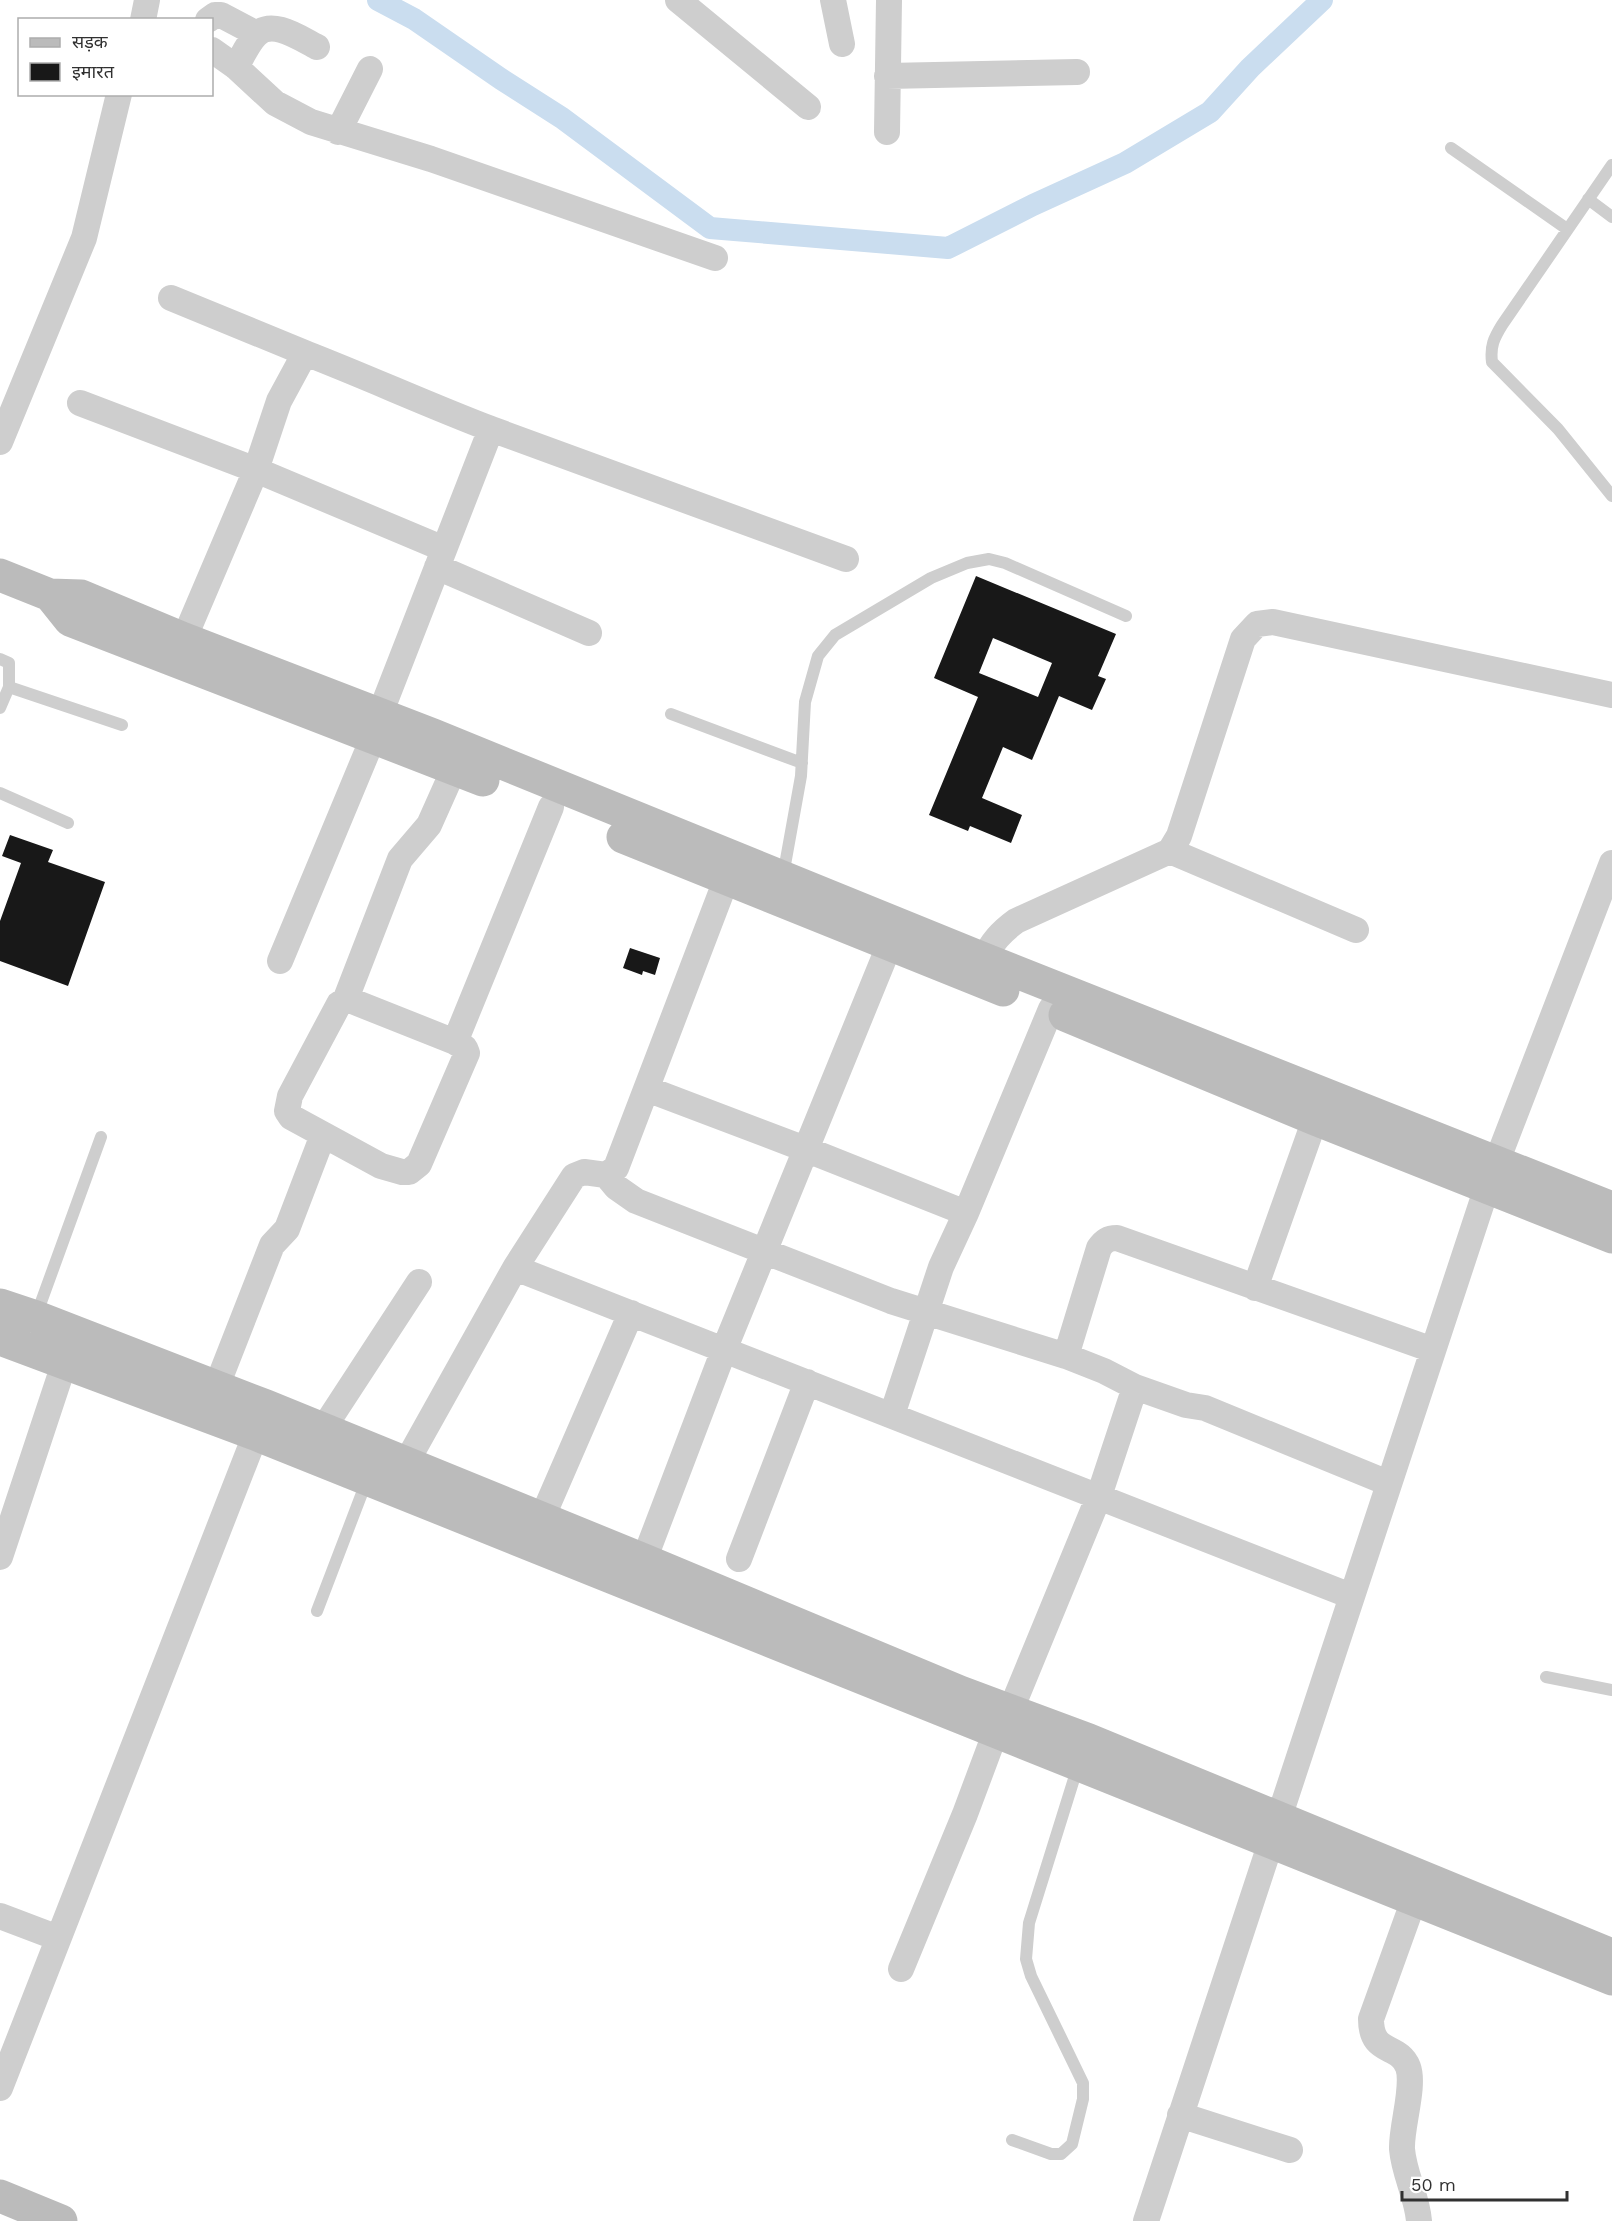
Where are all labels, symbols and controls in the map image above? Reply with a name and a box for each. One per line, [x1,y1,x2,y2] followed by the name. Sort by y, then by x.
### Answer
[18,18,213,96] legend
[72,31,109,52] text: सड़क
[72,61,115,82] text: इमारत
[1402,2164,1567,2202] scale bar
[1411,2174,1456,2195] text: 50 m

